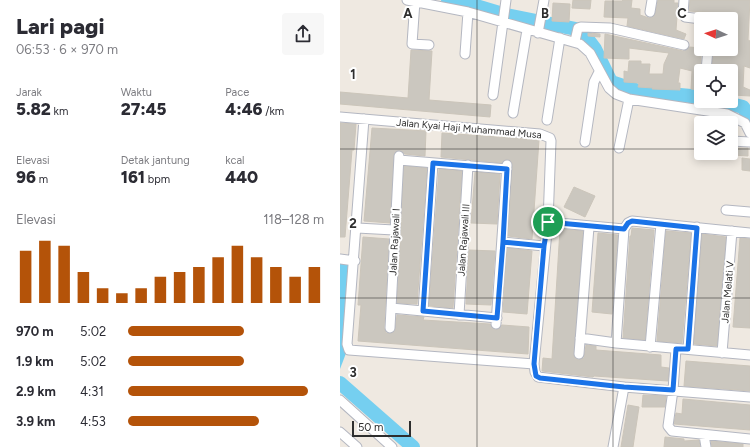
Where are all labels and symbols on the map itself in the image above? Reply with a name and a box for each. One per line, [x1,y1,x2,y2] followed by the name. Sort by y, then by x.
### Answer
[403,6,413,21] text: A
[541,6,549,21] text: B
[677,6,687,21] text: C
[694,12,738,56] north arrow
[350,67,356,82] text: 1
[396,116,542,141] street label: Jalan Kyai Haji Muhammad Musa
[454,203,473,277] street label: Jalan Rajawali III
[531,205,565,239] pin
[386,208,403,276] street label: Jalan Rajawali I
[349,216,357,231] text: 2
[718,260,737,324] street label: Jalan Melati V
[349,365,357,380] text: 3
[352,419,411,438] scale bar

